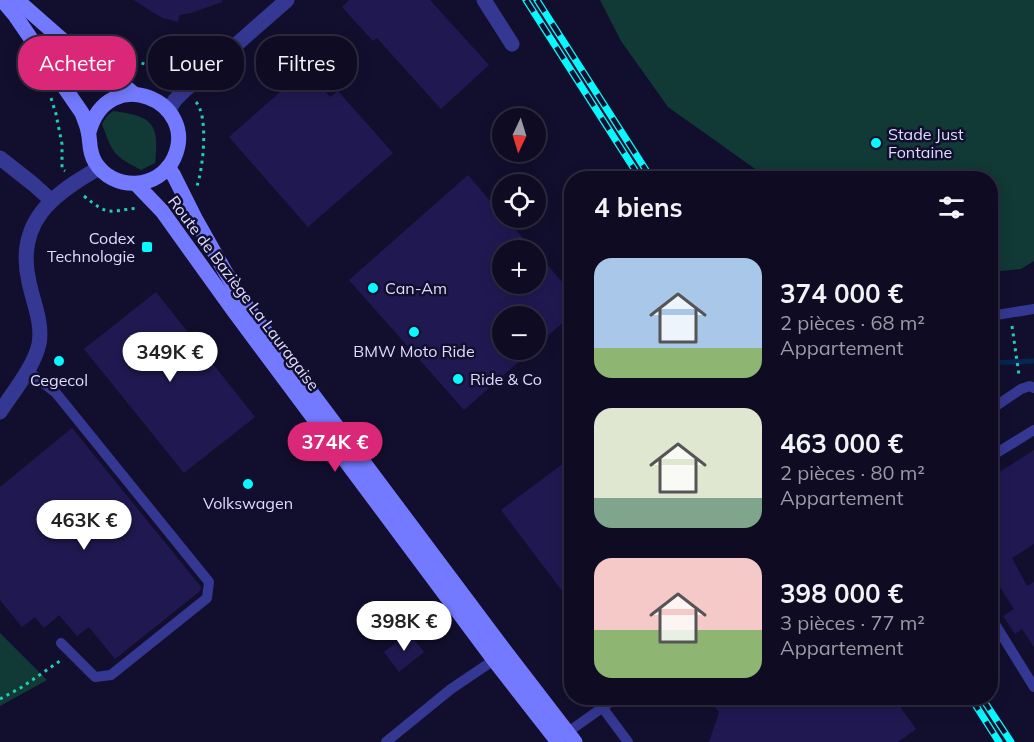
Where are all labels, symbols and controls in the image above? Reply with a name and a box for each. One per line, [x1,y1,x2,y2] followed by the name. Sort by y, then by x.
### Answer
[18,36,136,90] chip: Acheter
[148,36,244,90] chip: Louer
[256,36,357,90] chip: Filtres
[492,108,546,162] north arrow
[492,108,546,360] map controls
[888,124,964,162] place label: Stade Just Fontaine
[869,136,883,150] marker: Stade Just Fontaine
[492,174,546,228] button: locate
[594,191,683,224] text: 4 biens
[935,191,968,224] icon: filters
[164,192,324,394] street label: Route de Baziège La Lauragaise
[47,228,135,266] place label: Codex Technologie
[140,240,154,254] marker: Codex Technologie
[492,240,546,294] button: +
[780,277,903,310] text: 374 000 €
[385,278,447,298] place label: Can-Am
[366,281,380,295] marker: Can-Am
[642,282,714,354] icon: home
[492,306,546,360] button: −
[780,310,925,335] text: 2 pièces · 68 m²
[407,325,421,339] marker: BMW Moto Ride
[121,332,219,383] pin: 349K €
[780,335,903,360] text: Appartement
[137,339,203,364] text: 349K €
[353,341,475,361] place label: BMW Moto Ride
[52,354,66,368] marker: Cegecol
[470,369,542,389] place label: Ride & Co
[30,370,88,390] place label: Cegecol
[451,372,465,386] marker: Ride & Co
[286,422,384,473] pin: 374K €
[780,427,903,460] text: 463 000 €
[302,429,368,454] text: 374K €
[642,432,714,504] icon: home
[780,460,925,485] text: 2 pièces · 80 m²
[241,477,255,491] marker: Volkswagen
[780,485,903,510] text: Appartement
[203,493,293,513] place label: Volkswagen
[35,500,133,551] pin: 463K €
[51,507,117,532] text: 463K €
[780,577,903,610] text: 398 000 €
[642,582,714,654] icon: home
[355,601,453,652] pin: 398K €
[371,608,437,633] text: 398K €
[780,610,925,635] text: 3 pièces · 77 m²
[780,635,903,660] text: Appartement

